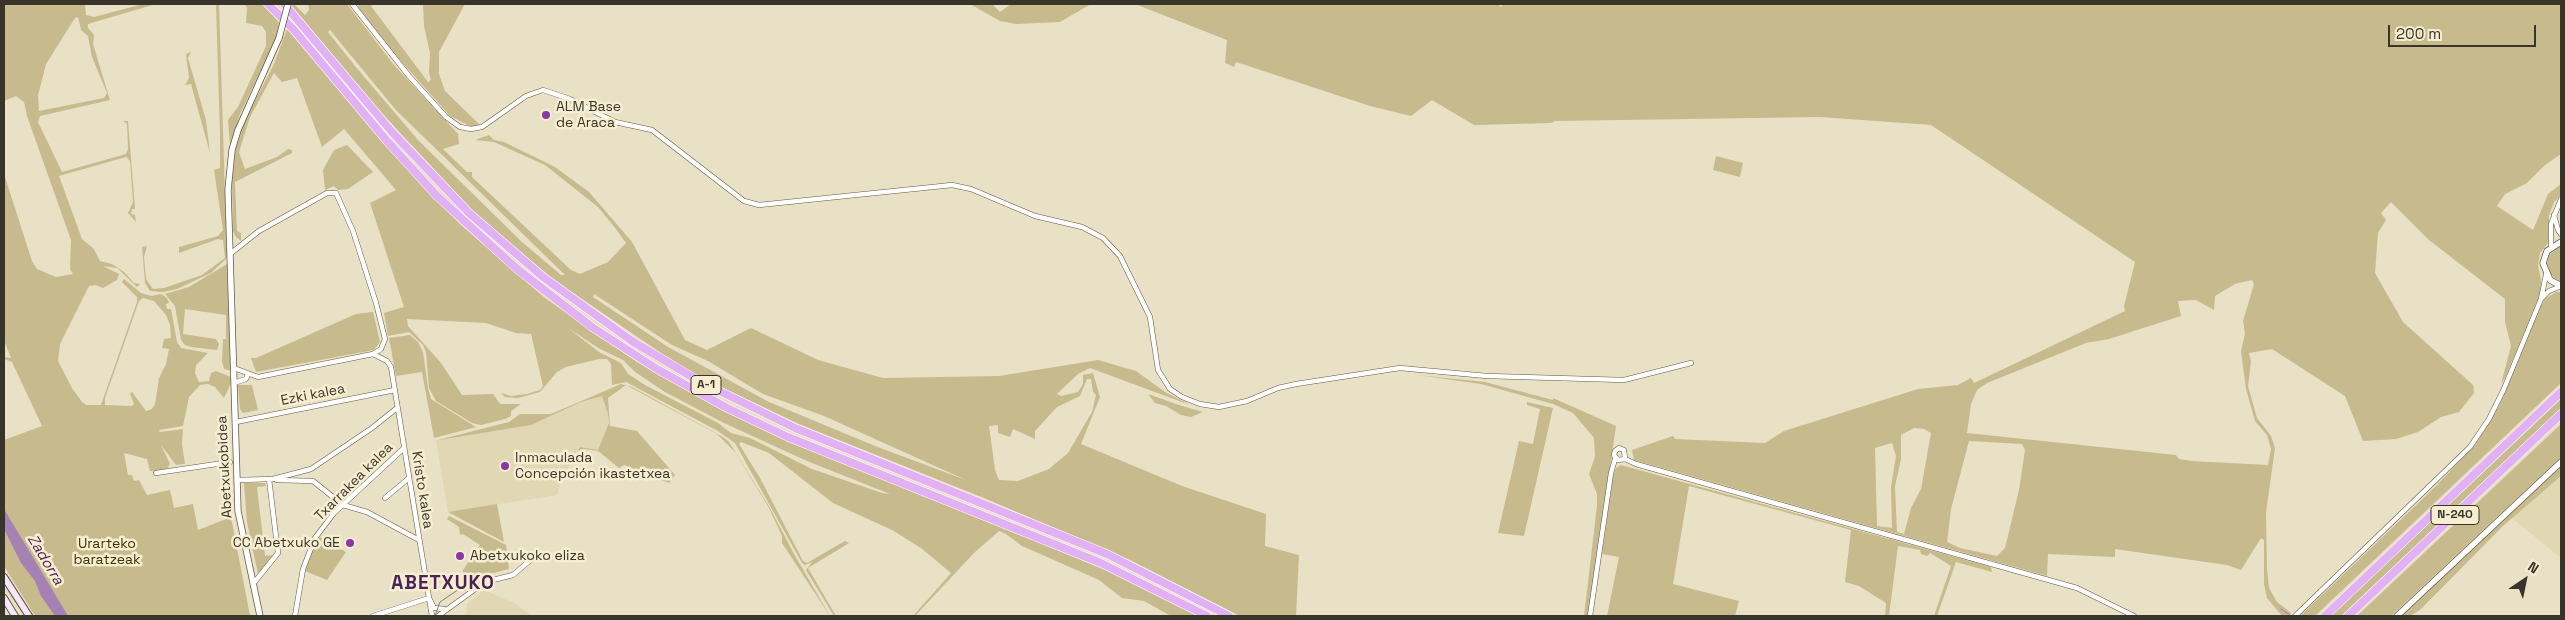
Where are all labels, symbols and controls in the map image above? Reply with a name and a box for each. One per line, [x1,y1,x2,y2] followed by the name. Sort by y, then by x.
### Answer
[2390,15,2538,47] scale bar
[2396,24,2441,43] text: 200 m
[556,99,621,132] place label: ALM Base de Araca
[540,109,552,121] marker: ALM Base de Araca
[691,376,721,394] road number: A-1
[280,381,346,409] street label: Ezki kalea
[214,415,236,519] street label: Abetxukobidea
[311,439,397,525] street label: Txarrakea kalea
[408,450,436,530] street label: Kristo kalea
[515,450,670,482] place label: Inmaculada Concepción ikastetxea
[499,460,511,472] marker: Inmaculada Concepción ikastetxea
[2431,506,2479,524] road number: N-240
[23,531,67,589] water label: Zadorra
[233,535,340,551] place label: CC Abetxuko GE
[73,536,141,568] park label: Urarteko baratzeak
[344,537,356,549] marker: CC Abetxuko GE
[470,548,585,564] place label: Abetxukoko eliza
[454,550,466,562] marker: Abetxukoko eliza
[2500,555,2550,605] north arrow
[2524,557,2542,578] text: N
[390,573,496,595] district label: ABETXUKO

